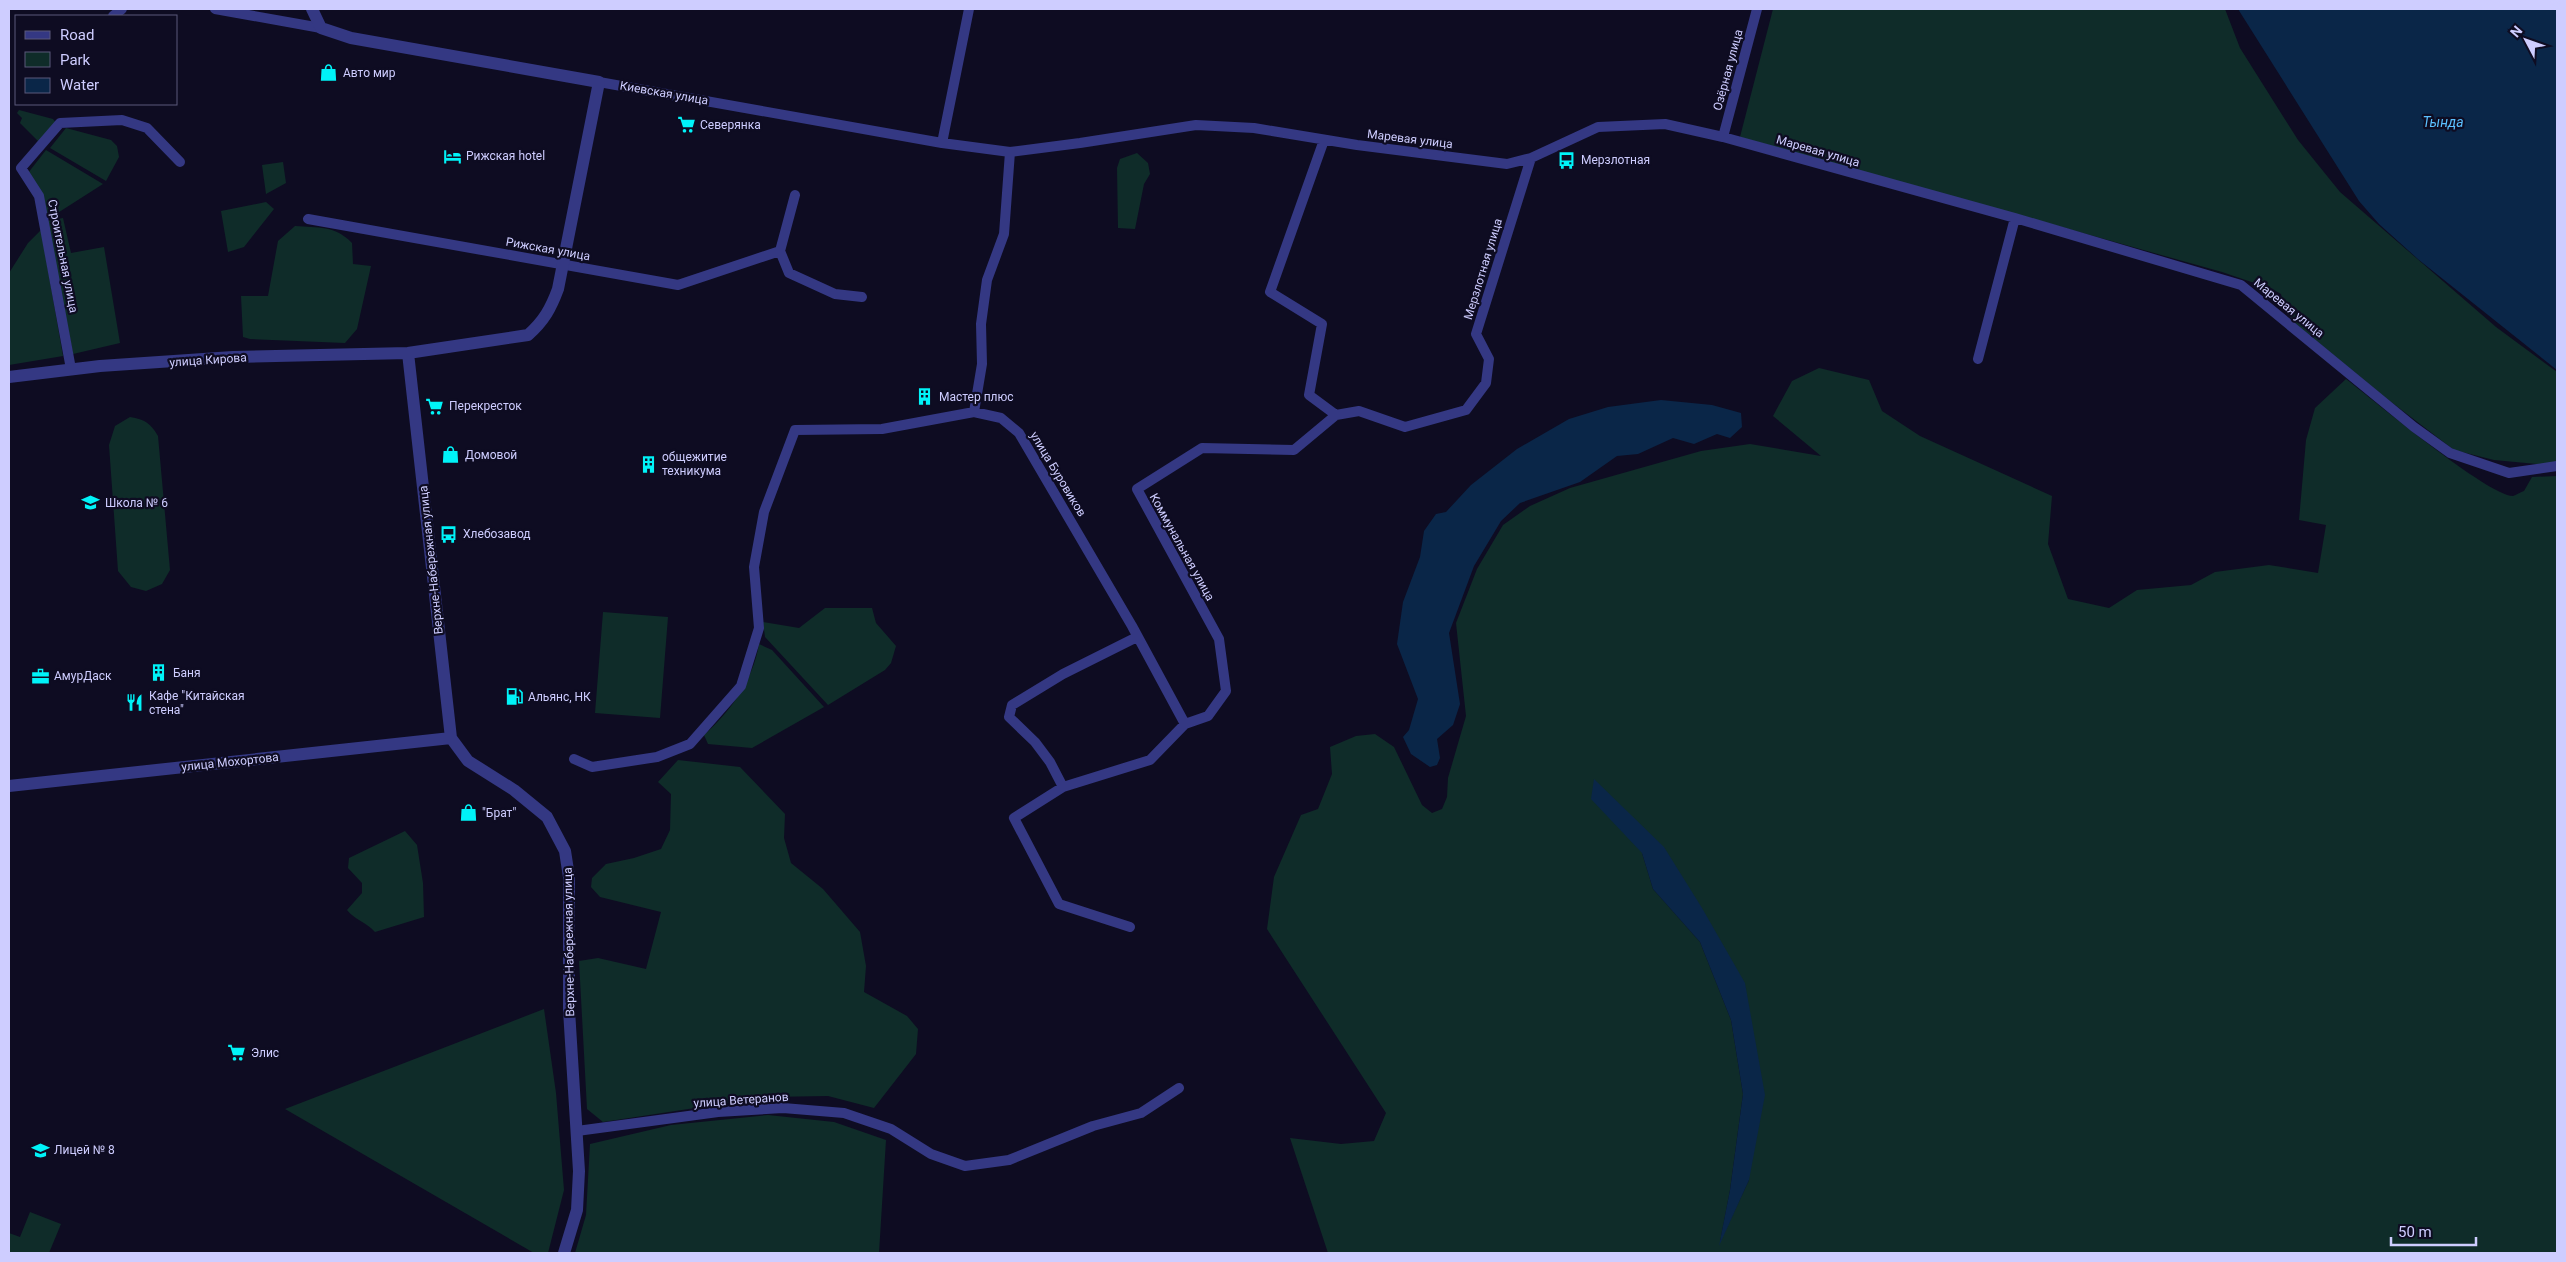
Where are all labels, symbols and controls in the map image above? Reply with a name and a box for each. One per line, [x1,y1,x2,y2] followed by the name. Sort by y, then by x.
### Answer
[15,15,178,105] legend
[2501,15,2551,65] north arrow
[2507,22,2525,40] text: N
[60,26,94,44] text: Road
[1710,28,1746,112] street label: Озёрная улица
[60,51,91,69] text: Park
[319,63,339,83] shop icon: Авто мир
[343,66,396,80] place label: Авто мир
[60,76,99,94] text: Water
[619,78,709,108] street label: Киевская улица
[2422,114,2464,130] water label: Тында
[676,115,696,135] supermarket icon: Северянка
[700,118,761,132] place label: Северянка
[1366,127,1454,151] street label: Маревая улица
[1775,132,1861,170] street label: Маревая улица
[442,146,462,166] hotel icon: Рижская hotel
[466,149,545,163] place label: Рижская hotel
[1557,150,1577,170] bus stop icon: Мерзлотная
[1581,153,1650,167] place label: Мерзлотная
[45,198,81,314] street label: Строительная улица
[1461,217,1505,321] street label: Мерзлотная улица
[505,235,591,263] street label: Рижская улица
[2251,275,2327,341] street label: Маревая улица
[169,350,247,370] street label: улица Кирова
[915,387,935,407] building icon: Мастер плюс
[939,390,1014,404] place label: Мастер плюс
[425,396,445,416] supermarket icon: Перекресток
[449,399,522,413] place label: Перекресток
[1027,429,1089,519] street label: улица Буровиков
[441,445,461,465] shop icon: Домовой
[465,448,517,462] place label: Домовой
[662,450,727,478] place label: общежитие техникума
[638,454,658,474] building icon: общежитие техникума
[416,485,446,635] street label: Верхне-Набережная улица
[1147,491,1217,603] street label: Коммунальная улица
[81,493,101,513] school or university icon: Школа № 6
[105,496,168,510] place label: Школа № 6
[439,524,459,544] bus stop icon: Хлебозавод
[463,527,531,541] place label: Хлебозавод
[149,663,169,683] building icon: Баня
[30,666,50,686] office icon: АмурДаск
[173,666,201,680] place label: Баня
[54,669,112,683] place label: АмурДаск
[504,687,524,707] fuel station icon: Альянс, НК
[149,689,245,717] place label: Кафе "Китайская стена"
[528,690,591,704] place label: Альянс, НК
[125,693,145,713] restaurant icon: Кафе "Китайская стена"
[181,750,279,774] street label: улица Мохортова
[458,803,478,823] shop icon: "Брат"
[482,806,516,820] place label: "Брат"
[561,867,577,1017] street label: Верхне-Набережная улица
[227,1043,247,1063] supermarket icon: Элис
[251,1046,279,1060] place label: Элис
[693,1090,789,1110] street label: улица Ветеранов
[30,1140,50,1160] school or university icon: Лицей № 8
[54,1143,115,1157] place label: Лицей № 8
[2391,1214,2476,1246] scale bar
[2398,1223,2432,1241] text: 50 m

